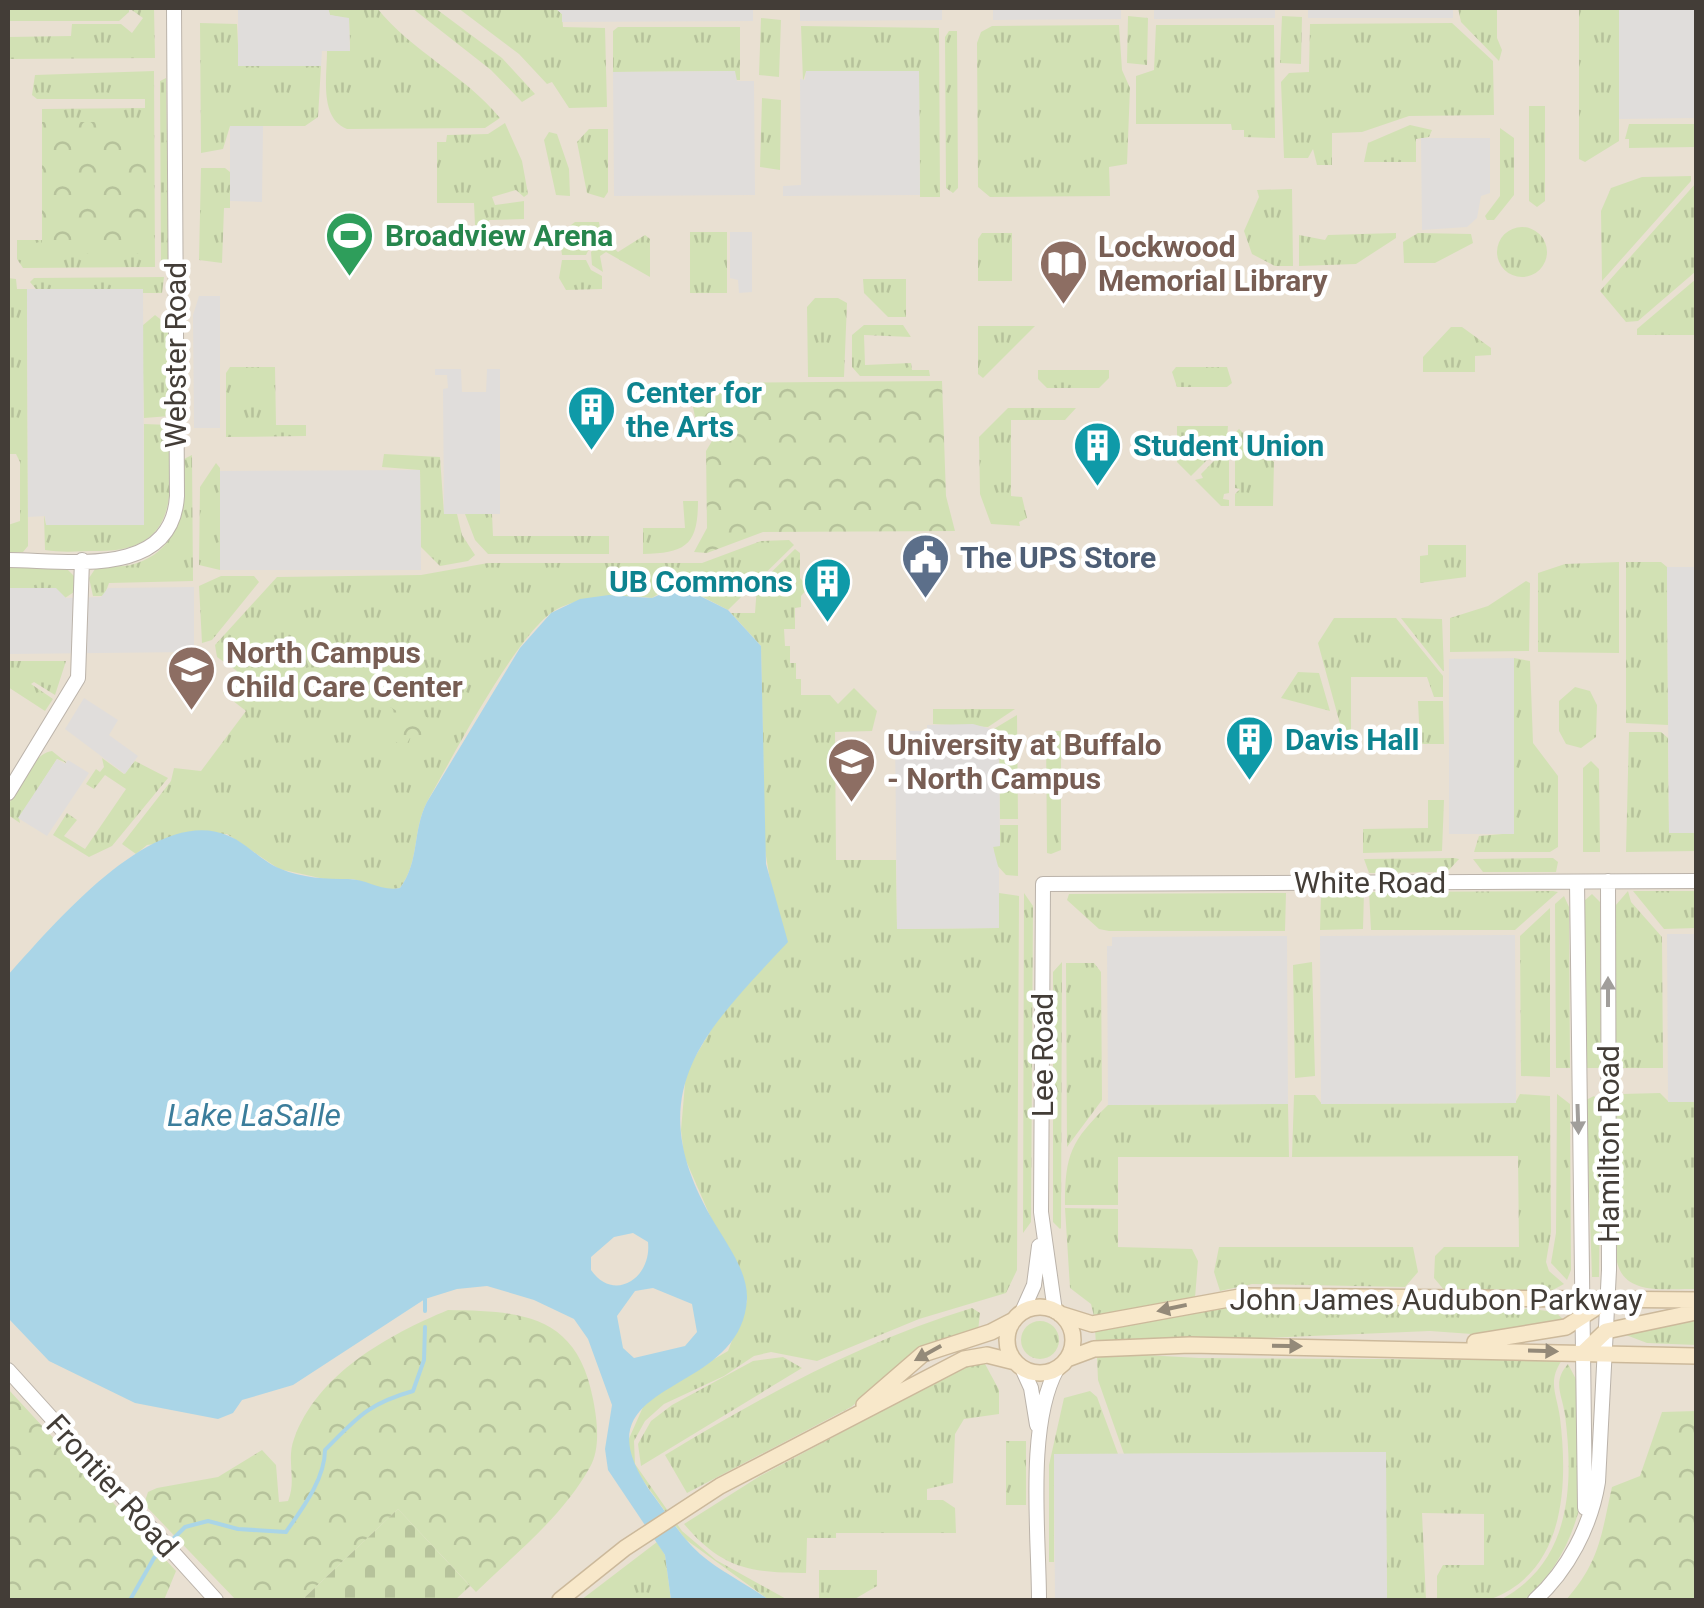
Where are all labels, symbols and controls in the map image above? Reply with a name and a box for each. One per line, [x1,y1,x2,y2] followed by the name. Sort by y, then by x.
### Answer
[324,210,376,278] sports icon: Broadview Arena
[385,218,613,253] place label: Broadview Arena
[1098,229,1329,298] place label: Lockwood Memorial Library
[1037,238,1089,306] library icon: Lockwood Memorial Library
[158,262,193,448] street label: Webster Road
[626,375,762,444] place label: Center for the Arts
[565,384,617,452] building icon: Center for the Arts
[1072,420,1124,488] building icon: Student Union
[1133,428,1324,463] place label: Student Union
[899,532,951,600] public building icon: The UPS Store
[960,540,1156,575] place label: The UPS Store
[802,556,854,624] building icon: UB Commons
[609,564,793,599] place label: UB Commons
[226,635,463,704] place label: North Campus Child Care Center
[165,644,217,712] school or university icon: North Campus Child Care Center
[1224,714,1276,782] building icon: Davis Hall
[1285,722,1419,757] place label: Davis Hall
[887,727,1162,796] place label: University at Buffalo - North Campus
[826,736,878,804] school or university icon: University at Buffalo - North Campus
[1294,865,1446,900] street label: White Road
[1600,976,1616,1008] one-way arrow
[1025,993,1060,1117] street label: Lee Road
[1591,1045,1626,1243] street label: Hamilton Road
[167,1096,341,1134] water label: Lake LaSalle
[1570,1104,1586,1136] one-way arrow
[1230,1282,1642,1317] street label: John James Audubon Parkway
[1156,1301,1187,1316] one-way arrow
[1272,1339,1304,1355] one-way arrow
[913,1344,942,1361] one-way arrow
[1527,1344,1559,1360] one-way arrow
[39,1407,185,1564] street label: Frontier Road

